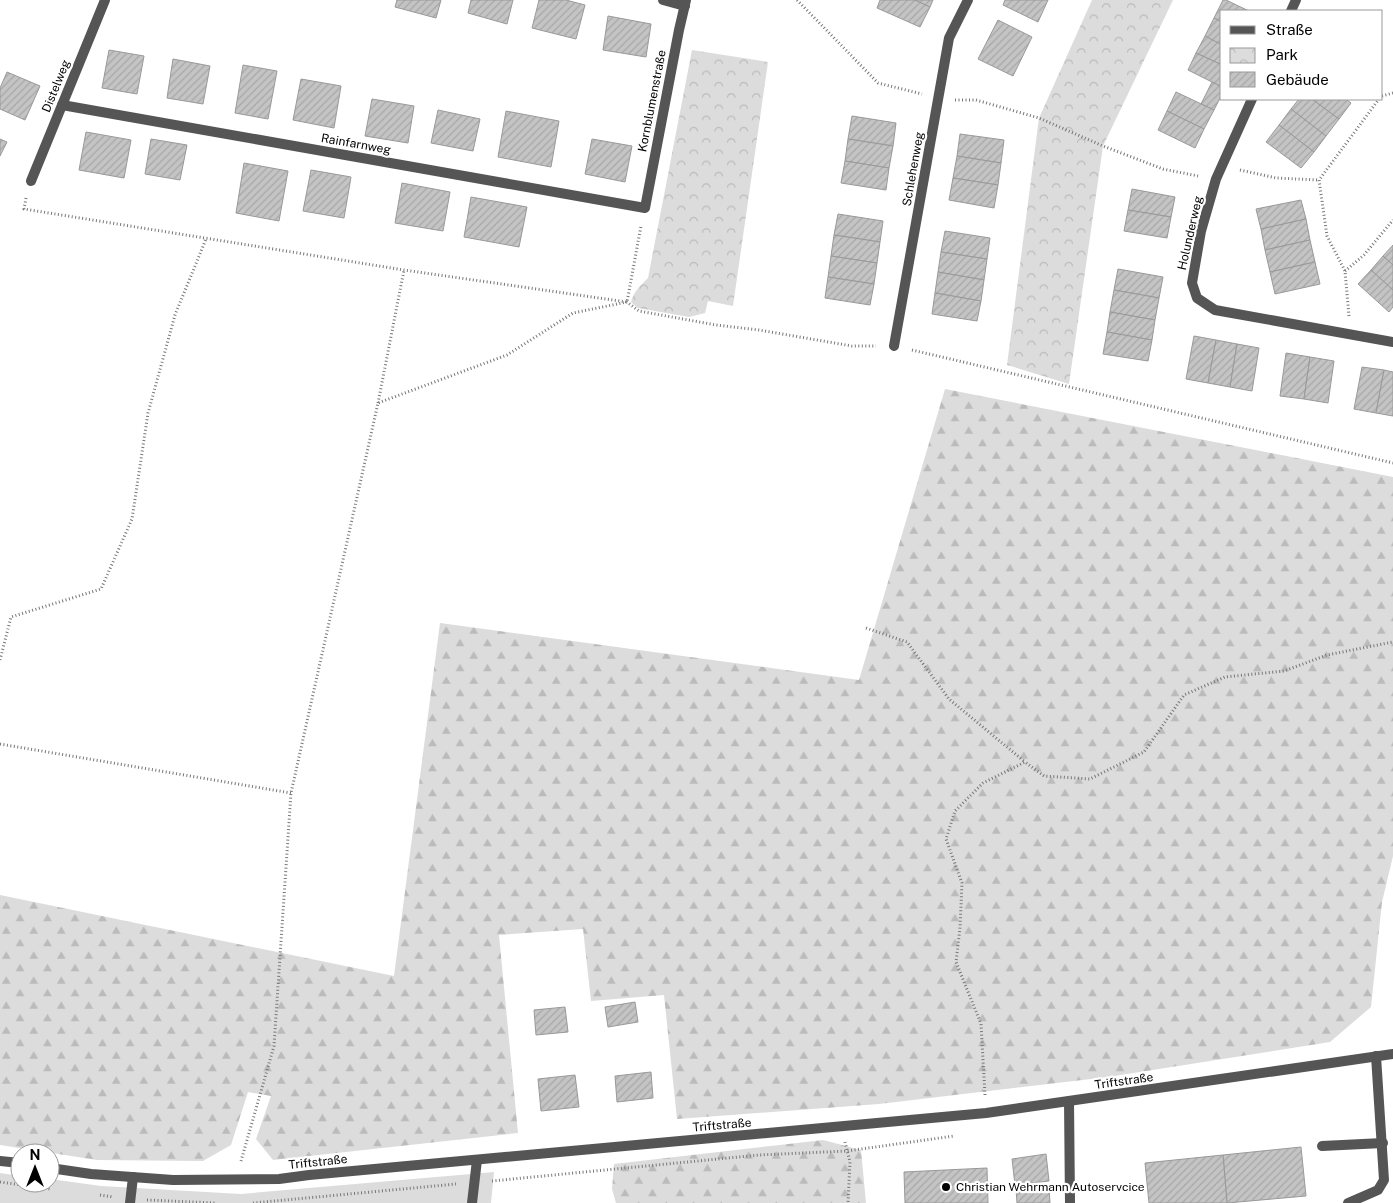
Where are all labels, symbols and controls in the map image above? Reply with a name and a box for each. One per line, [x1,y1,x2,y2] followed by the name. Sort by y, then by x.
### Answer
[1220,10,1383,100] legend
[1266,21,1313,38] text: Straße
[1266,46,1298,63] text: Park
[635,49,669,153] street label: Kornblumenstraße
[39,58,73,114] street label: Distelweg
[1266,71,1329,88] text: Gebäude
[320,131,392,157] street label: Rainfarnweg
[900,131,926,207] street label: Schlehenweg
[1175,195,1205,271] street label: Holunderweg
[1094,1070,1154,1092] street label: Triftstraße
[692,1115,752,1135] street label: Triftstraße
[10,1143,60,1193] north arrow
[30,1147,40,1163] text: N
[288,1152,348,1172] street label: Triftstraße
[956,1180,1145,1194] place label: Christian Wehrmann Autoservcice
[940,1181,952,1193] marker: Christian Wehrmann Autoservcice

